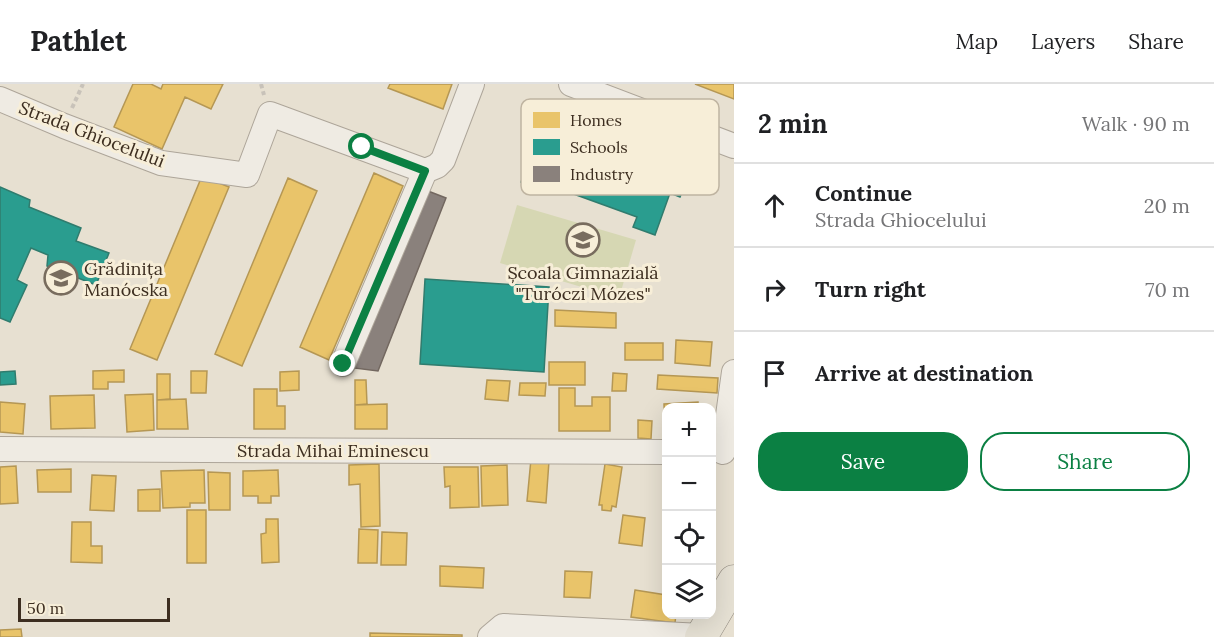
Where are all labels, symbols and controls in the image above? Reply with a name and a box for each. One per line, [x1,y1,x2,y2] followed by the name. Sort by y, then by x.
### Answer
[30,23,127,59] text: Pathlet
[955,28,998,55] text: Map
[1031,28,1095,55] text: Layers
[1128,28,1184,55] text: Share
[16,96,168,172] street label: Strada Ghiocelului
[521,99,719,195] legend
[758,107,828,140] text: 2 min
[570,110,622,130] text: Homes
[1082,111,1190,136] text: Walk · 90 m
[348,133,374,159] route start
[570,137,628,157] text: Schools
[570,164,634,184] text: Industry
[815,179,912,207] text: Continue
[758,189,791,222] icon: ahead
[1144,193,1190,218] text: 20 m
[815,207,987,232] text: Strada Ghiocelului
[565,222,601,258] school or university icon: Școala Gimnazială "Turóczi Mózes"
[84,257,168,301] place label: Grădinița Manócska
[43,260,79,296] school or university icon: Grădinița Manócska
[507,261,659,305] place label: Școala Gimnazială "Turóczi Mózes"
[758,273,791,306] icon: right
[815,275,926,303] text: Turn right
[1145,277,1190,302] text: 70 m
[329,350,355,376] route end
[758,357,791,390] icon: arrive
[815,359,1033,387] text: Arrive at destination
[662,403,716,619] map controls
[662,403,716,457] button: +
[758,432,968,491] button: Save
[980,432,1190,491] button: Share
[237,439,429,462] street label: Strada Mihai Eminescu
[662,457,716,511] button: −
[662,511,716,565] button: locate
[662,565,716,619] button: layers
[18,595,170,622] scale bar
[27,598,64,618] text: 50 m

